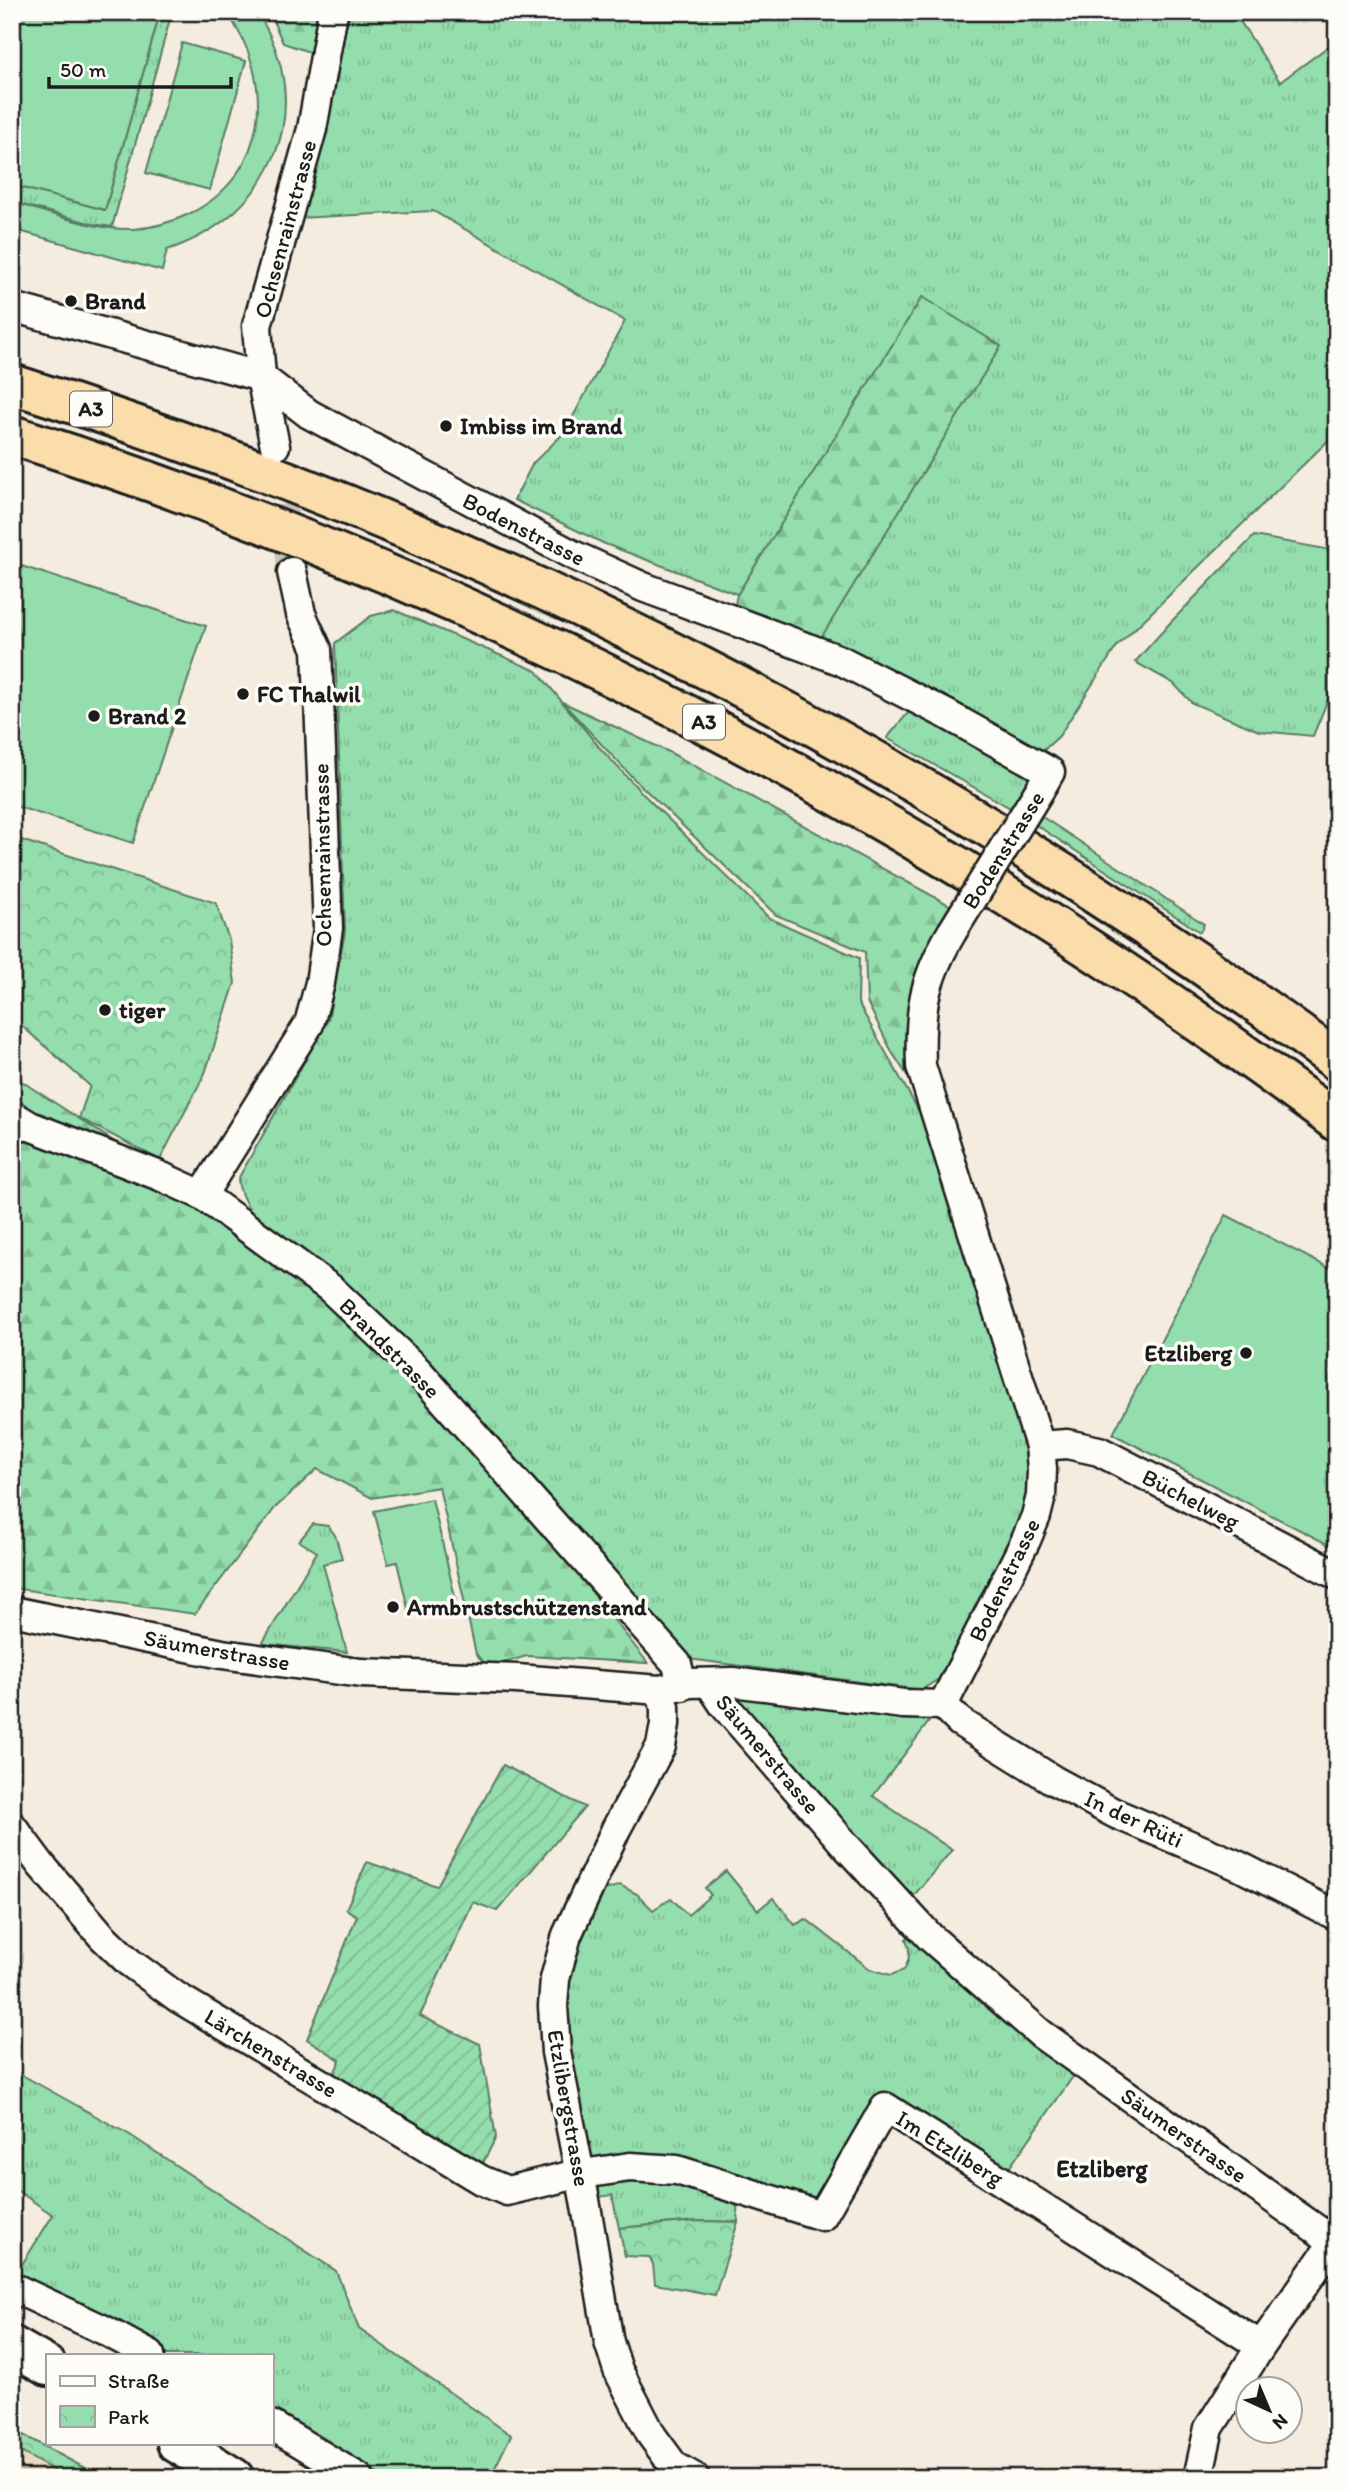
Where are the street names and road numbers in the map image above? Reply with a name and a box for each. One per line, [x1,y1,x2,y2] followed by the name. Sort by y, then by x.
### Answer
[248,137,322,321] street label: Ochsenrainstrasse
[70,392,112,426] road number: A3
[458,486,590,572] street label: Bodenstrasse
[683,704,725,740] road number: A3
[306,763,338,947] street label: Ochsenrainstrasse
[956,786,1050,914] street label: Bodenstrasse
[334,1292,446,1404] street label: Brandstrasse
[1137,1462,1245,1536] street label: Büchelweg
[962,1514,1046,1646] street label: Bodenstrasse
[142,1623,292,1677] street label: Säumerstrasse
[710,1688,826,1820] street label: Säumerstrasse
[1080,1784,1188,1854] street label: In der Rüti
[199,2002,343,2104] street label: Lärchenstrasse
[541,2027,597,2189] street label: Etzlibergstrasse
[1115,2081,1253,2189] street label: Säumerstrasse
[891,2104,1009,2192] street label: Im Etzliberg

